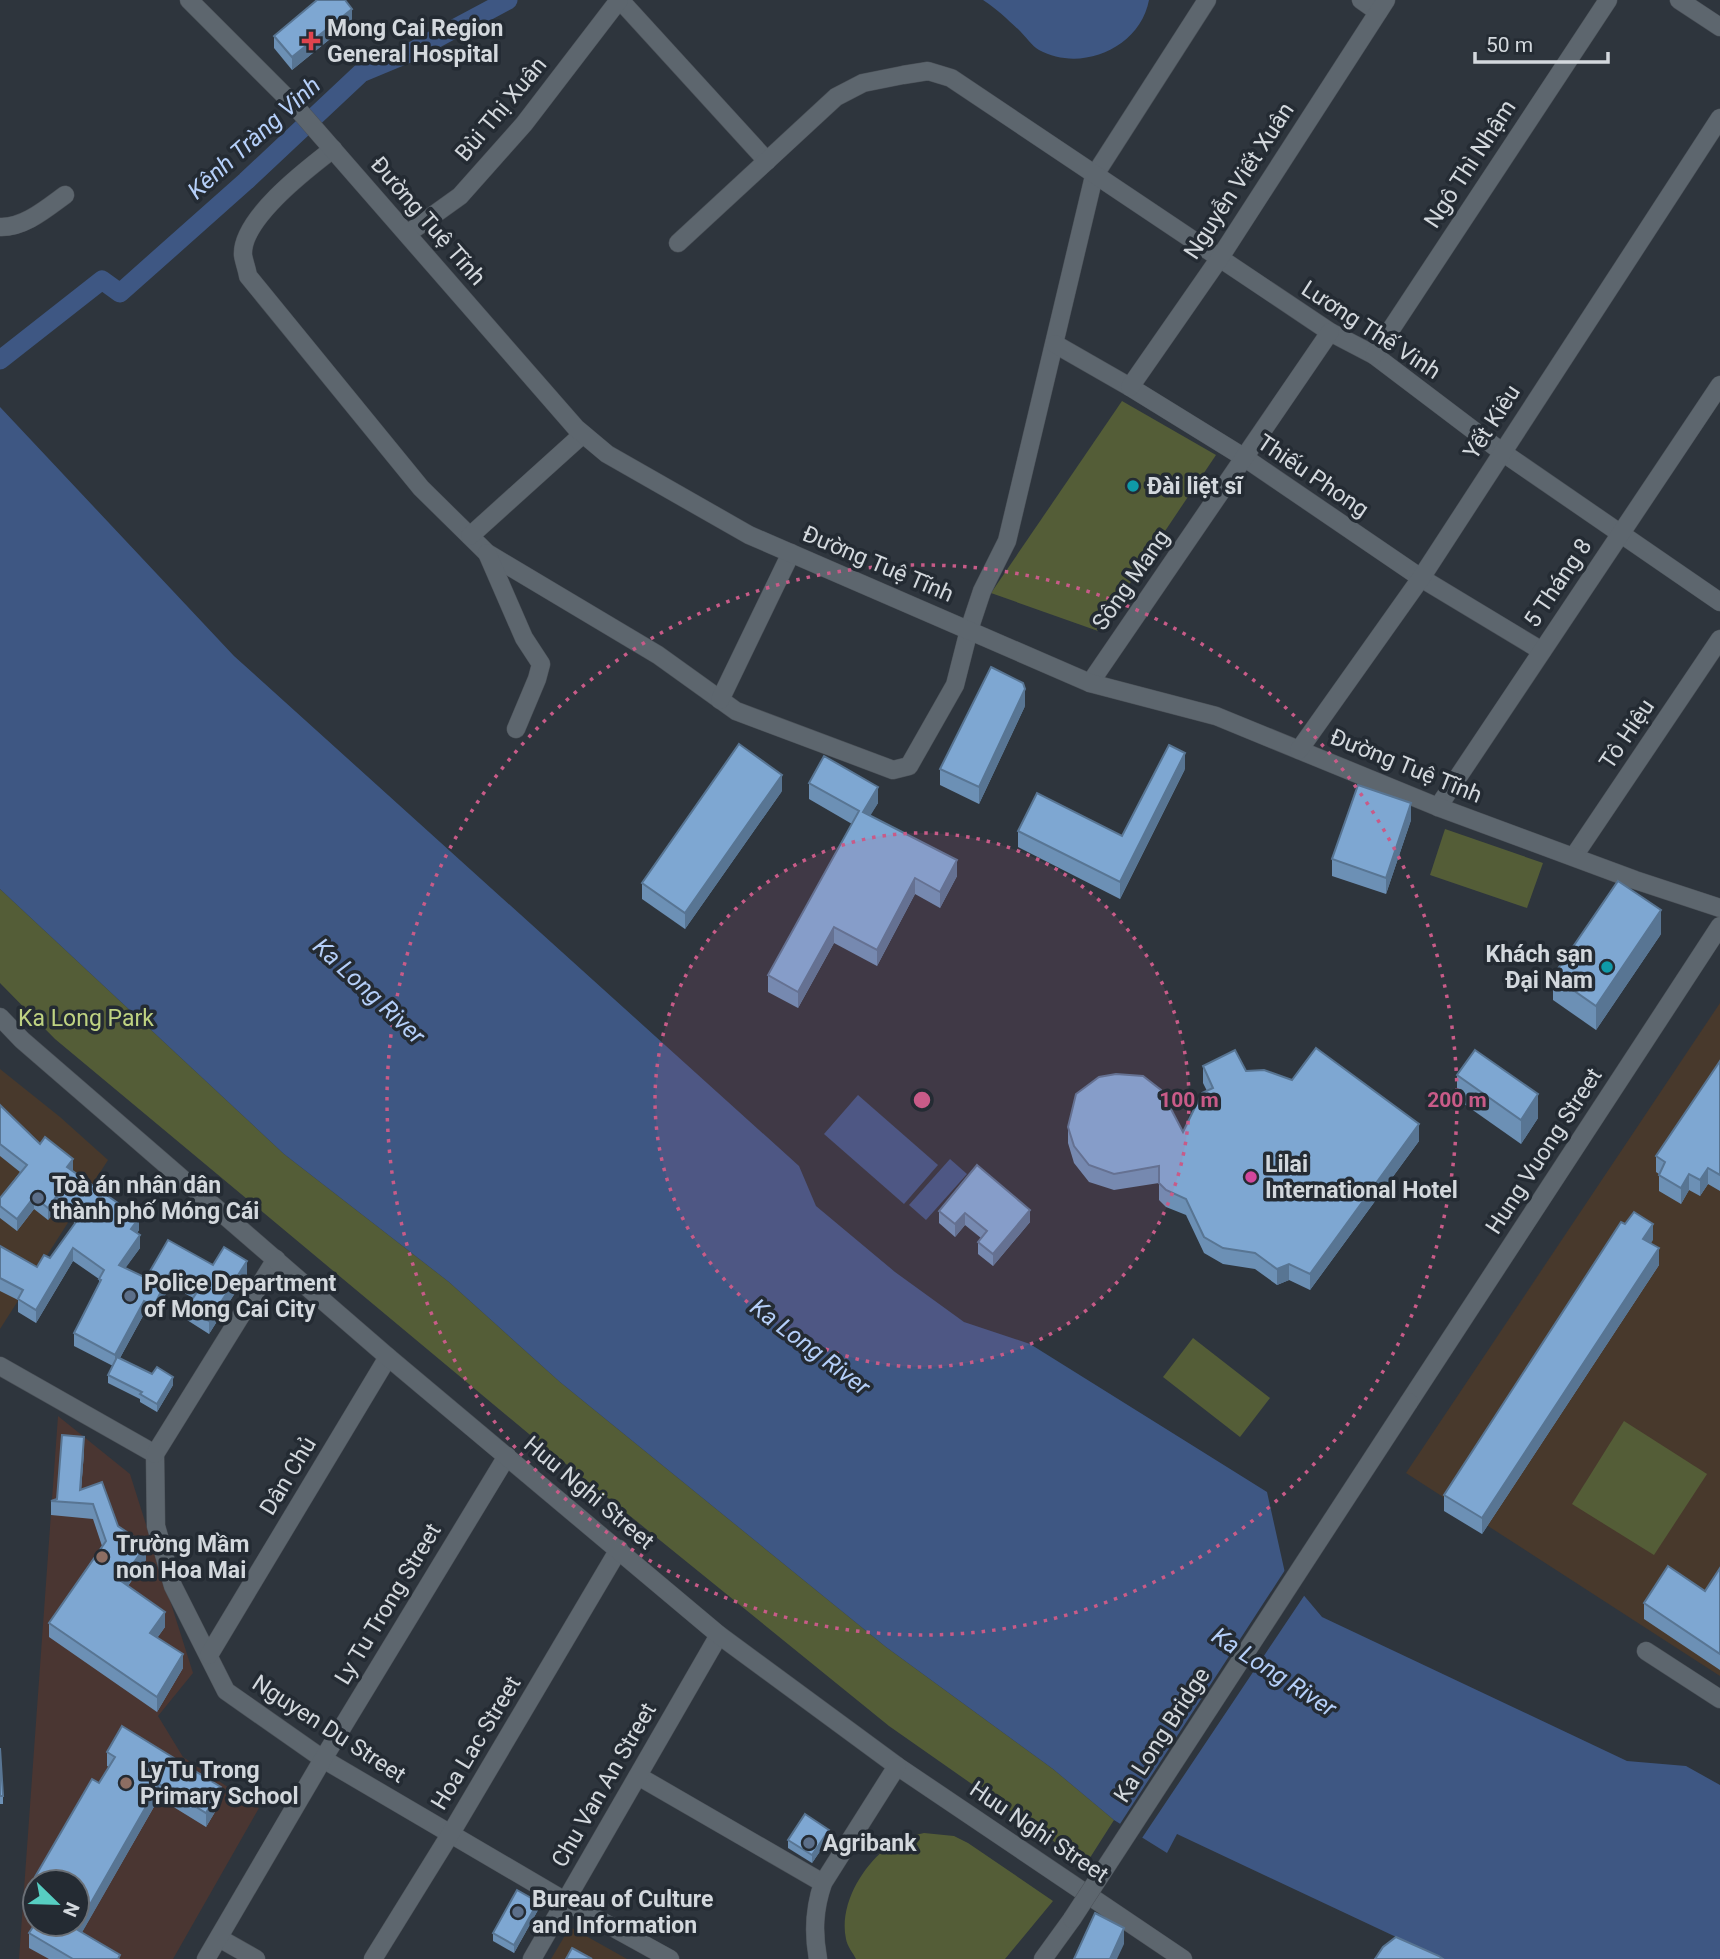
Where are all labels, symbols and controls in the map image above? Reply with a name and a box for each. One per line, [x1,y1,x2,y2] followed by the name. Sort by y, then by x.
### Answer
[327,15,503,68] place label: Mong Cai Region General Hospital
[1475,21,1608,65] scale bar
[301,31,321,51] marker: Mong Cai Region General Hospital
[1486,33,1533,57] text: 50 m
[450,51,552,167] street label: Bùi Thị Xuân
[182,71,326,205] water label: Kênh Tràng Vinh
[1419,95,1521,233] street label: Ngô Thì Nhậm
[1178,98,1300,264] street label: Nguyễn Viết Xuân
[365,151,491,291] street label: Đường Tuệ Tĩnh
[1297,275,1445,385] street label: Lương Thế Vinh
[1458,380,1526,464] street label: Yết Kiêu
[1252,429,1374,523] street label: Thiếu Phong
[1147,473,1244,500] place label: Đài liệt sĩ
[1125,478,1141,494] marker: Đài liệt sĩ
[799,520,957,608] street label: Đường Tuệ Tĩnh
[1087,525,1175,635] street label: Sông Mang
[1518,533,1598,633] street label: 5 Tháng 8
[1594,694,1660,774] street label: Tô Hiệu
[1326,723,1486,809] street label: Đường Tuệ Tĩnh
[307,932,431,1050] water label: Ka Long River
[1486,941,1593,994] place label: Khách sạn Đại Nam
[1599,959,1615,975] marker: Khách sạn Đại Nam
[18,1005,154,1032] park label: Ka Long Park
[1480,1063,1608,1239] street label: Hung Vuong Street
[910,1088,934,1112] centre of rings
[1159,1088,1219,1112] text: 100 m
[1427,1088,1487,1112] text: 200 m
[1265,1151,1458,1204] place label: Lilai International Hotel
[1243,1169,1259,1185] marker: Lilai International Hotel
[52,1172,259,1225] place label: Toà án nhân dân thành phố Móng Cái
[30,1190,46,1206] marker: Toà án nhân dân thành phố Móng Cái
[144,1270,337,1323] place label: Police Department of Mong Cai City
[122,1288,138,1304] marker: Police Department of Mong Cai City
[745,1293,876,1402] water label: Ka Long River
[518,1431,660,1555] street label: Huu Nghi Street
[254,1432,322,1520] street label: Dân Chủ
[329,1519,447,1689] street label: Ly Tu Trong Street
[116,1531,249,1584] place label: Trường Mầm non Hoa Mai
[94,1549,110,1565] marker: Trường Mầm non Hoa Mai
[1207,1622,1342,1723] water label: Ka Long River
[1108,1663,1216,1807] street label: Ka Long Bridge
[247,1669,411,1789] street label: Nguyen Du Street
[426,1671,526,1815] street label: Hoa Lac Street
[546,1698,662,1872] street label: Chu Van An Street
[140,1757,299,1810] place label: Ly Tu Trong Primary School
[118,1775,134,1791] marker: Ly Tu Trong Primary School
[965,1776,1113,1888] street label: Huu Nghi Street
[823,1830,917,1857] place label: Agribank
[801,1835,817,1851] marker: Agribank
[21,1868,91,1938] north arrow
[532,1886,713,1939] place label: Bureau of Culture and Information
[58,1899,84,1920] text: N
[510,1904,526,1920] marker: Bureau of Culture and Information

